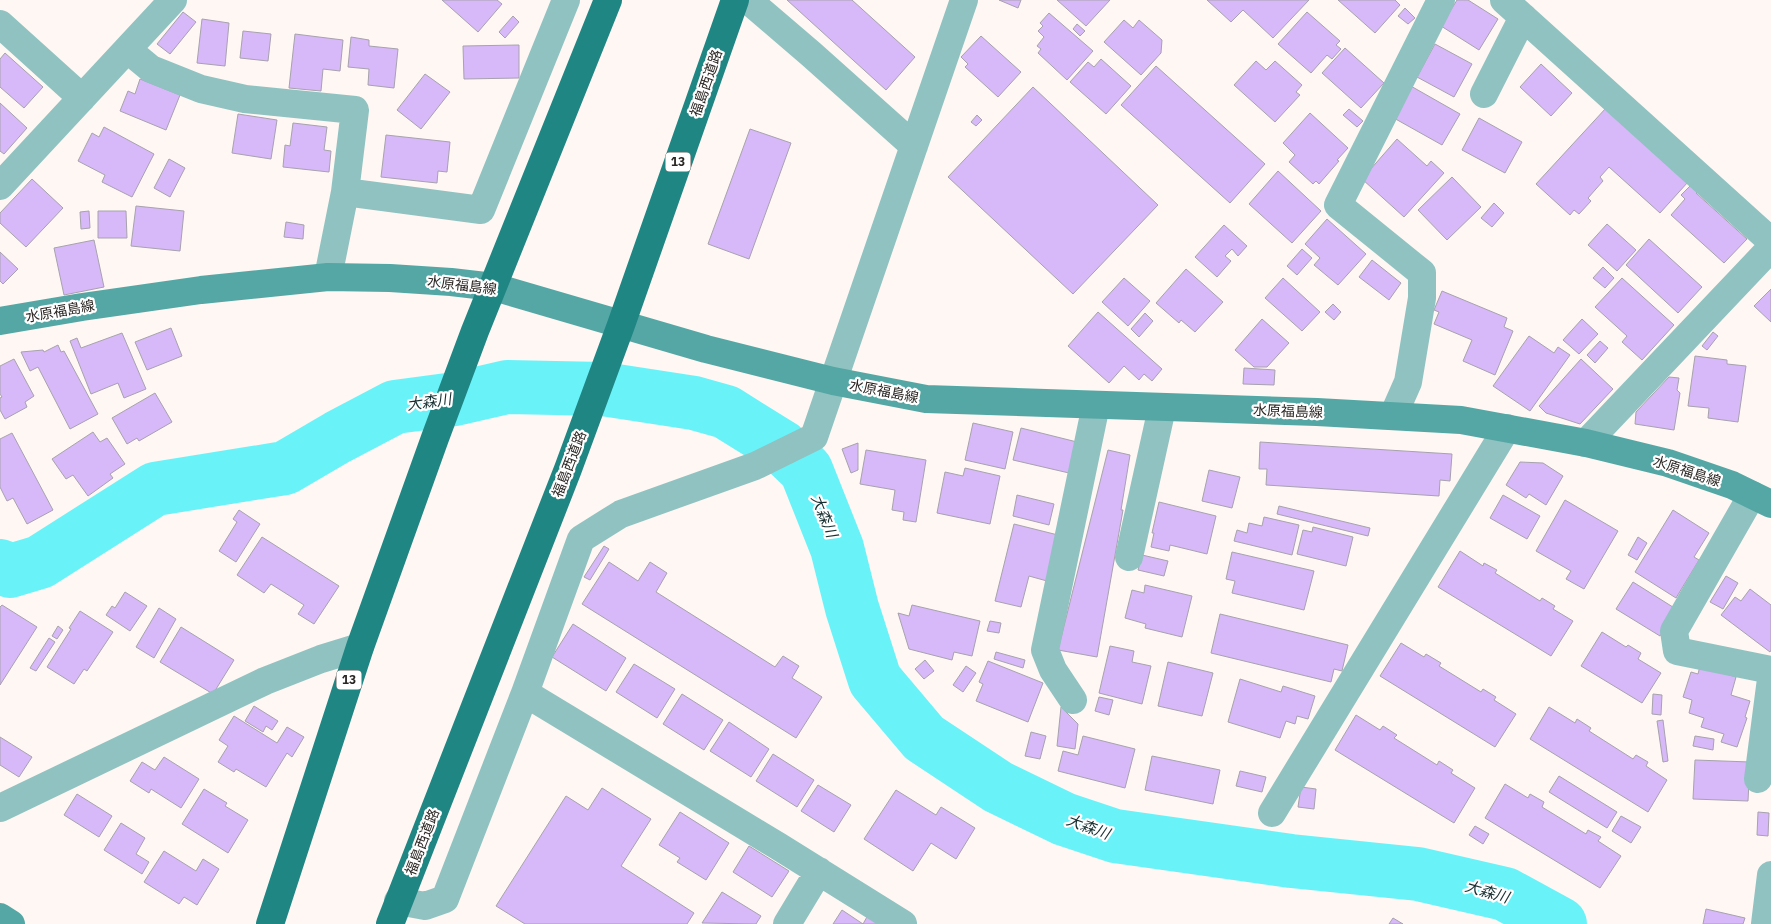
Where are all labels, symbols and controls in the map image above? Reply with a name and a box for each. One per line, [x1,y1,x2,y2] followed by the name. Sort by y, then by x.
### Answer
[686,47,726,119] street label: 福島西道路
[666,152,690,172] road number: 13
[426,272,498,298] street label: 水原福島線
[24,296,96,326] street label: 水原福島線
[848,375,920,407] street label: 水原福島線
[405,389,455,414] water label: 大森川
[1253,401,1323,421] street label: 水原福島線
[548,428,590,500] street label: 福島西道路
[1651,452,1723,490] street label: 水原福島線
[807,491,842,542] water label: 大森川
[336,670,362,690] road number: 13
[401,806,443,878] street label: 福島西道路
[1064,810,1114,844] water label: 大森川
[1463,876,1513,907] water label: 大森川

